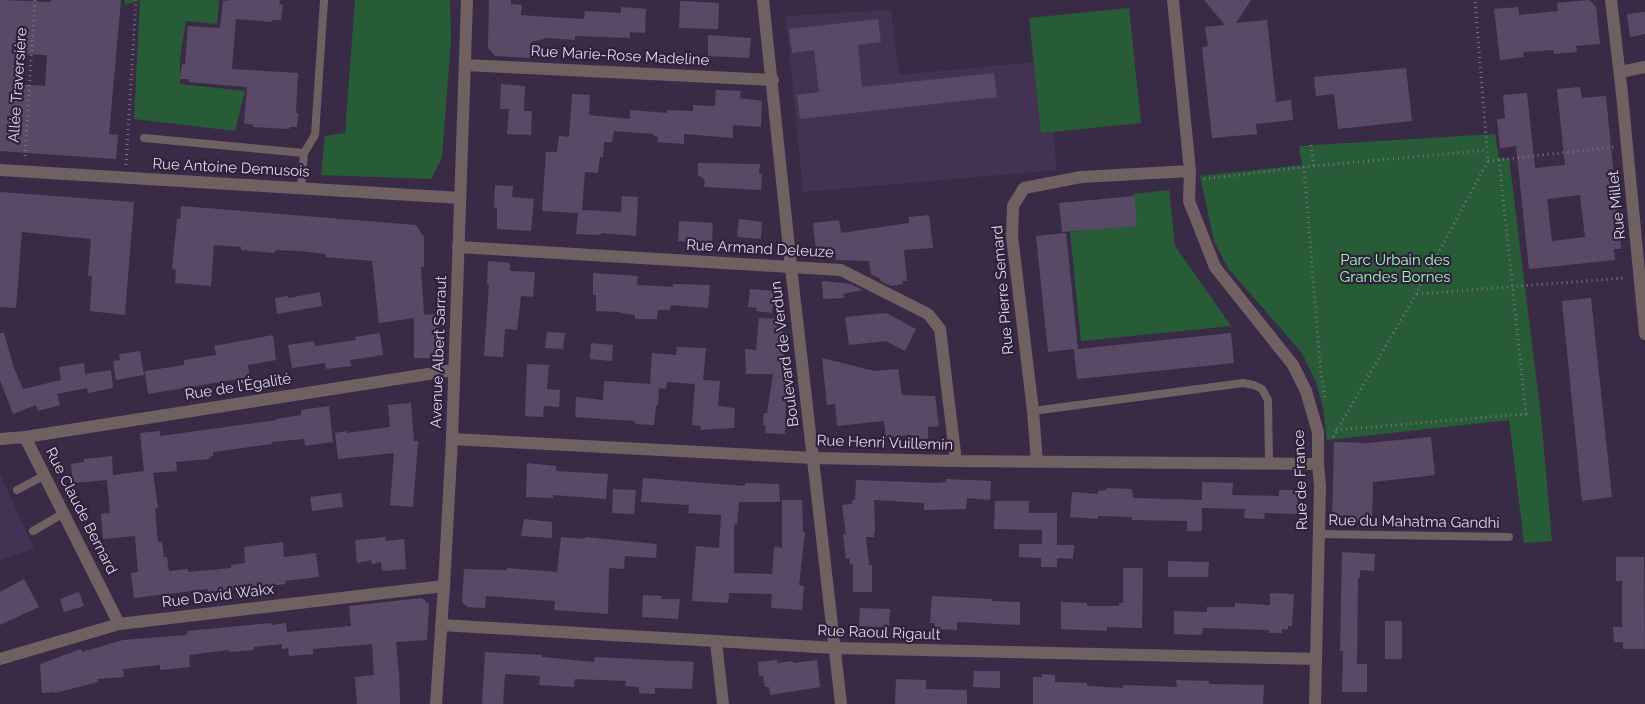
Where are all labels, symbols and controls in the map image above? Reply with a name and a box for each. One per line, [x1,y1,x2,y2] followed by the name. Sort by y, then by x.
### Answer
[5,27,31,143] street label: Allée Traversière
[530,42,710,70] street label: Rue Marie-Rose Madeline
[152,155,310,181] street label: Rue Antoine Demusois
[1604,169,1630,241] street label: Rue Millet
[988,225,1018,355] street label: Rue Pierre Semard
[686,236,834,262] street label: Rue Armand Deleuze
[1339,251,1451,286] park label: Parc Urbain des Grandes Bornes
[427,275,451,429] street label: Avenue Albert Sarraut
[767,280,803,428] street label: Boulevard de Verdun
[184,370,292,404] street label: Rue de l'Égalité
[1290,429,1312,531] street label: Rue de France
[816,432,954,454] street label: Rue Henri Vuillemin
[41,445,121,577] street label: Rue Claude Bernard
[1328,512,1500,532] street label: Rue du Mahatma Gandhi
[161,580,275,612] street label: Rue David Wakx
[817,622,941,644] street label: Rue Raoul Rigault

